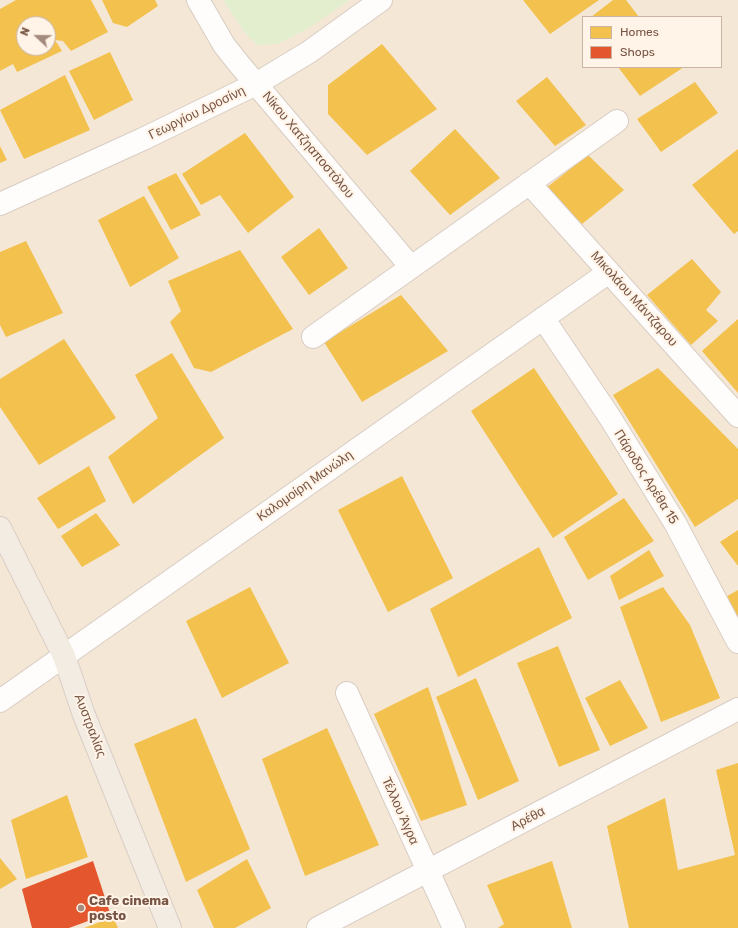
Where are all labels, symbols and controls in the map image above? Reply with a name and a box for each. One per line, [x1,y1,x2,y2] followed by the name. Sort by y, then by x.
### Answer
[16,16,56,56] north arrow
[582,16,722,68] legend
[620,25,659,39] text: Homes
[18,26,33,38] text: N
[620,45,655,59] text: Shops
[146,83,248,143] street label: Γεωργίου Δροσίνη
[259,89,357,201] street label: Νίκου Χατζηαποστόλου
[587,248,681,350] street label: Μικολάου Μάντζαρου
[611,427,681,527] street label: Πάροδος Αρέθα 15
[254,447,356,525] street label: Καλομοίρη Μανώλη
[71,692,109,760] street label: Αυστραλίας
[378,775,422,847] street label: Τέλλου Άγρα
[508,804,548,834] street label: Αρέθα
[89,893,169,924] place label: Cafe cinema posto
[76,903,86,913] marker: Cafe cinema posto

